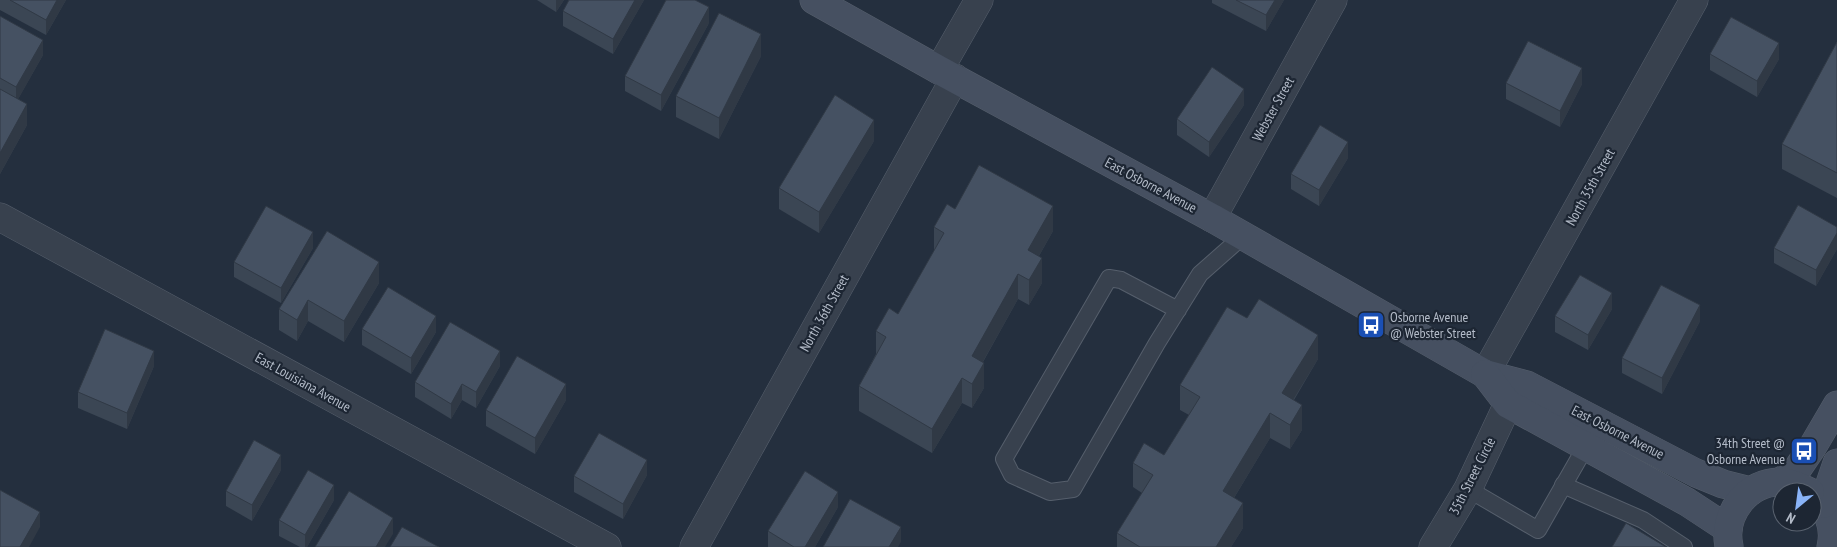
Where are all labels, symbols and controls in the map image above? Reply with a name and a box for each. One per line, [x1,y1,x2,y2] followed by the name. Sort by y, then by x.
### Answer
[1248,74,1298,144] street label: Webster Street
[1561,145,1619,229] street label: North 35th Street
[1102,153,1200,217] street label: East Osborne Avenue
[795,271,853,355] street label: North 36th Street
[1390,308,1476,342] place label: Osborne Avenue @ Webster Street
[1356,310,1386,340] bus stop icon: Osborne Avenue @ Webster Street
[252,348,354,416] street label: East Louisiana Avenue
[1569,401,1667,463] street label: East Osborne Avenue
[1445,434,1499,518] street label: 35th Street Circle
[1707,434,1785,468] place label: 34th Street @ Osborne Avenue
[1789,436,1819,466] bus stop icon: 34th Street @ Osborne Avenue
[1772,482,1822,532] north arrow
[1783,509,1798,528] text: N

